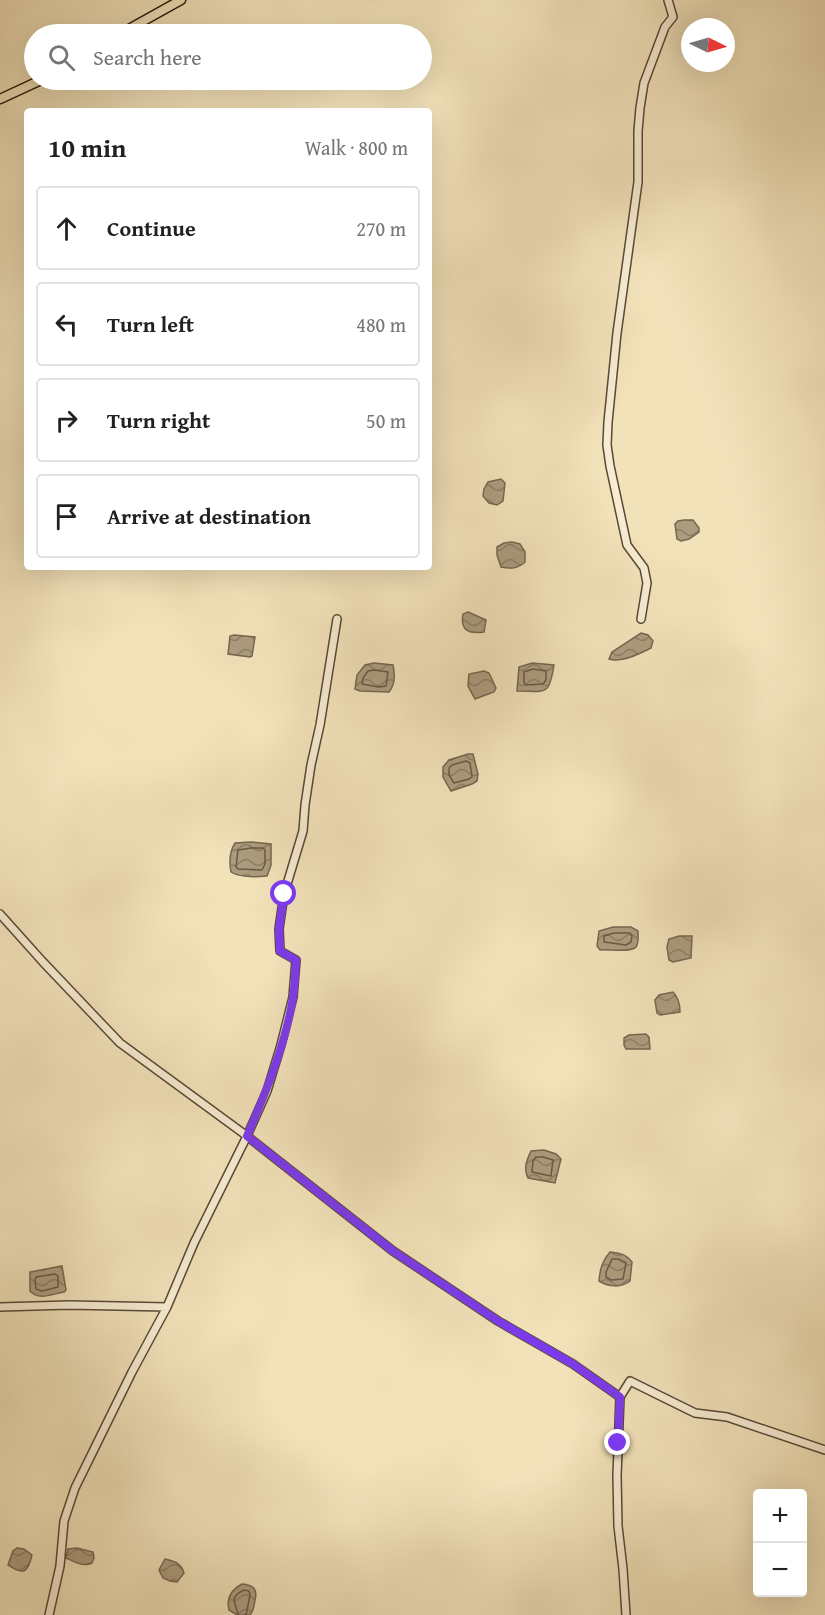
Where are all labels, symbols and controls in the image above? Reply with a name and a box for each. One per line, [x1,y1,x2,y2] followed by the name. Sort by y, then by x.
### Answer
[681,18,735,72] north arrow
[24,24,432,90] search box
[45,41,78,74] icon: search
[93,41,202,73] text: Search here
[48,128,126,167] text: 10 min
[305,133,408,162] text: Walk · 800 m
[50,212,83,245] icon: ahead
[107,212,196,244] text: Continue
[356,214,406,243] text: 270 m
[50,308,83,341] icon: left
[107,308,194,340] text: Turn left
[356,310,406,339] text: 480 m
[50,404,83,437] icon: right
[107,404,210,436] text: Turn right
[366,406,406,435] text: 50 m
[50,500,83,533] icon: arrive
[107,500,311,532] text: Arrive at destination
[270,880,296,906] route start
[604,1429,630,1455] route end
[753,1489,807,1597] map controls
[753,1489,807,1543] button: +
[753,1543,807,1597] button: −

